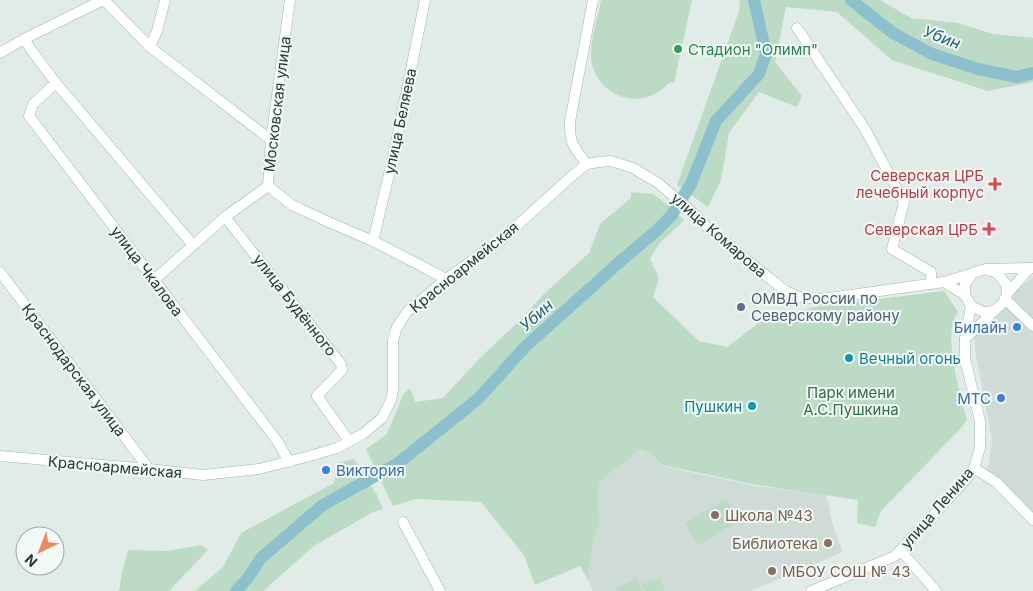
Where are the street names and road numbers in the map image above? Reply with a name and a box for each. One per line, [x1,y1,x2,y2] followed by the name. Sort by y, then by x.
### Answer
[259,35,295,173] street label: Московская улица
[379,66,421,176] street label: улица Беляева
[667,188,771,282] street label: улица Комарова
[406,217,522,317] street label: Красноармейская
[107,222,187,320] street label: улица Чкалова
[249,250,341,360] street label: улица Будённого
[18,300,130,440] street label: Краснодарская улица
[47,452,183,482] street label: Красноармейская
[896,463,978,553] street label: улица Ленина

